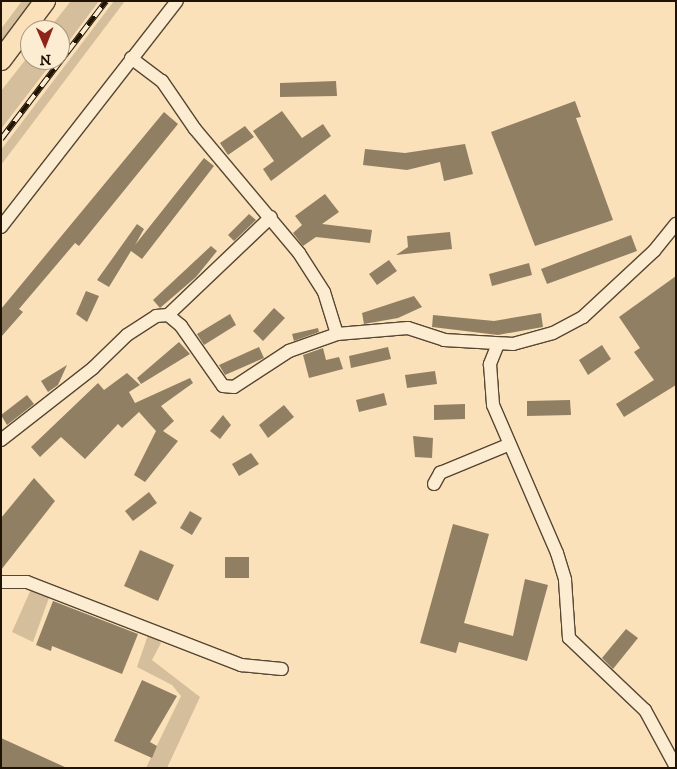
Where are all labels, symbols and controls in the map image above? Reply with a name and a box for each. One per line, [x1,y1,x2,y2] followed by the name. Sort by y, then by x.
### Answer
[20,20,70,70] north arrow
[39,50,51,68] text: N

